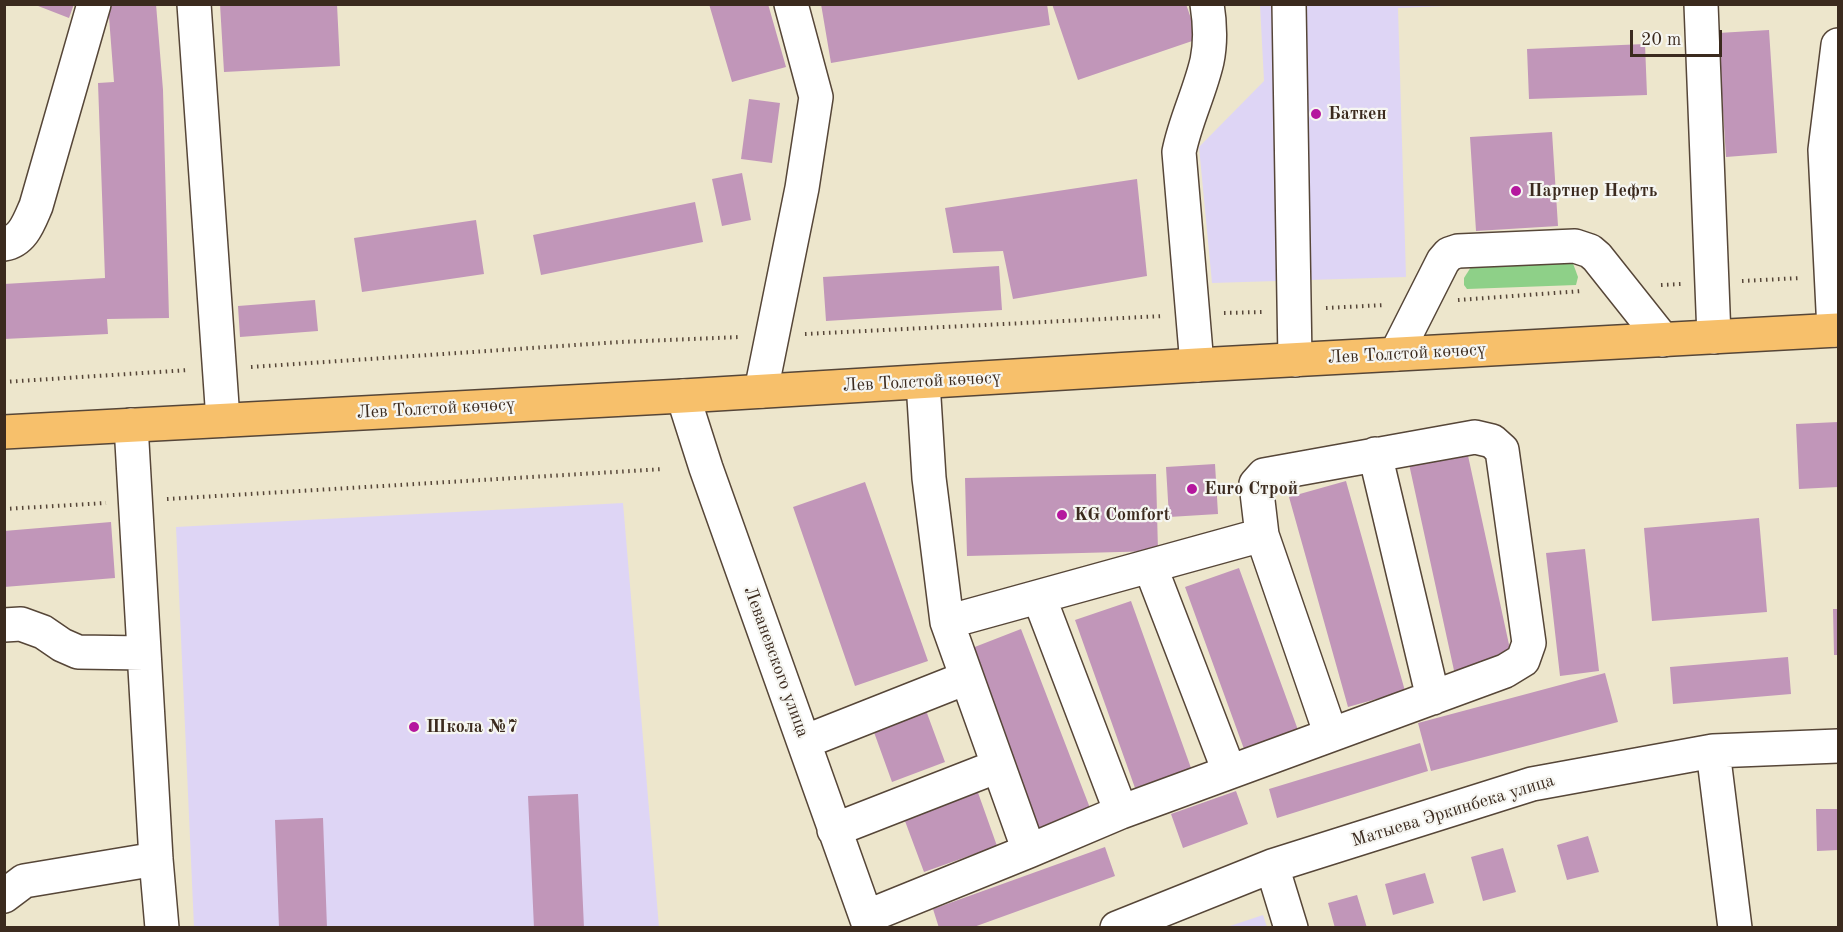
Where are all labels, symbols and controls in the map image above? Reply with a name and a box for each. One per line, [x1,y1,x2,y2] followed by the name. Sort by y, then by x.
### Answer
[1633,18,1724,56] scale bar
[1641,31,1681,49] text: 20 m
[1328,103,1387,125] place label: Баткен
[1309,107,1323,121] marker: Баткен
[1528,180,1657,202] place label: Партнер Нефть
[1509,184,1523,198] marker: Партнер Нефть
[1327,339,1487,369] street label: Лев Толстой көчөсү
[842,367,1002,397] street label: Лев Толстой көчөсү
[356,394,516,424] street label: Лев Толстой көчөсү
[1204,478,1298,500] place label: Euro Строй
[1185,482,1199,496] marker: Euro Строй
[1074,504,1170,526] place label: KG Comfort
[1055,508,1069,522] marker: KG Comfort
[739,583,813,741] street label: Леваневского улица
[426,716,518,738] place label: Школа №7
[407,720,421,734] marker: Школа №7
[1349,770,1557,852] street label: Матыева Эркинбека улица

